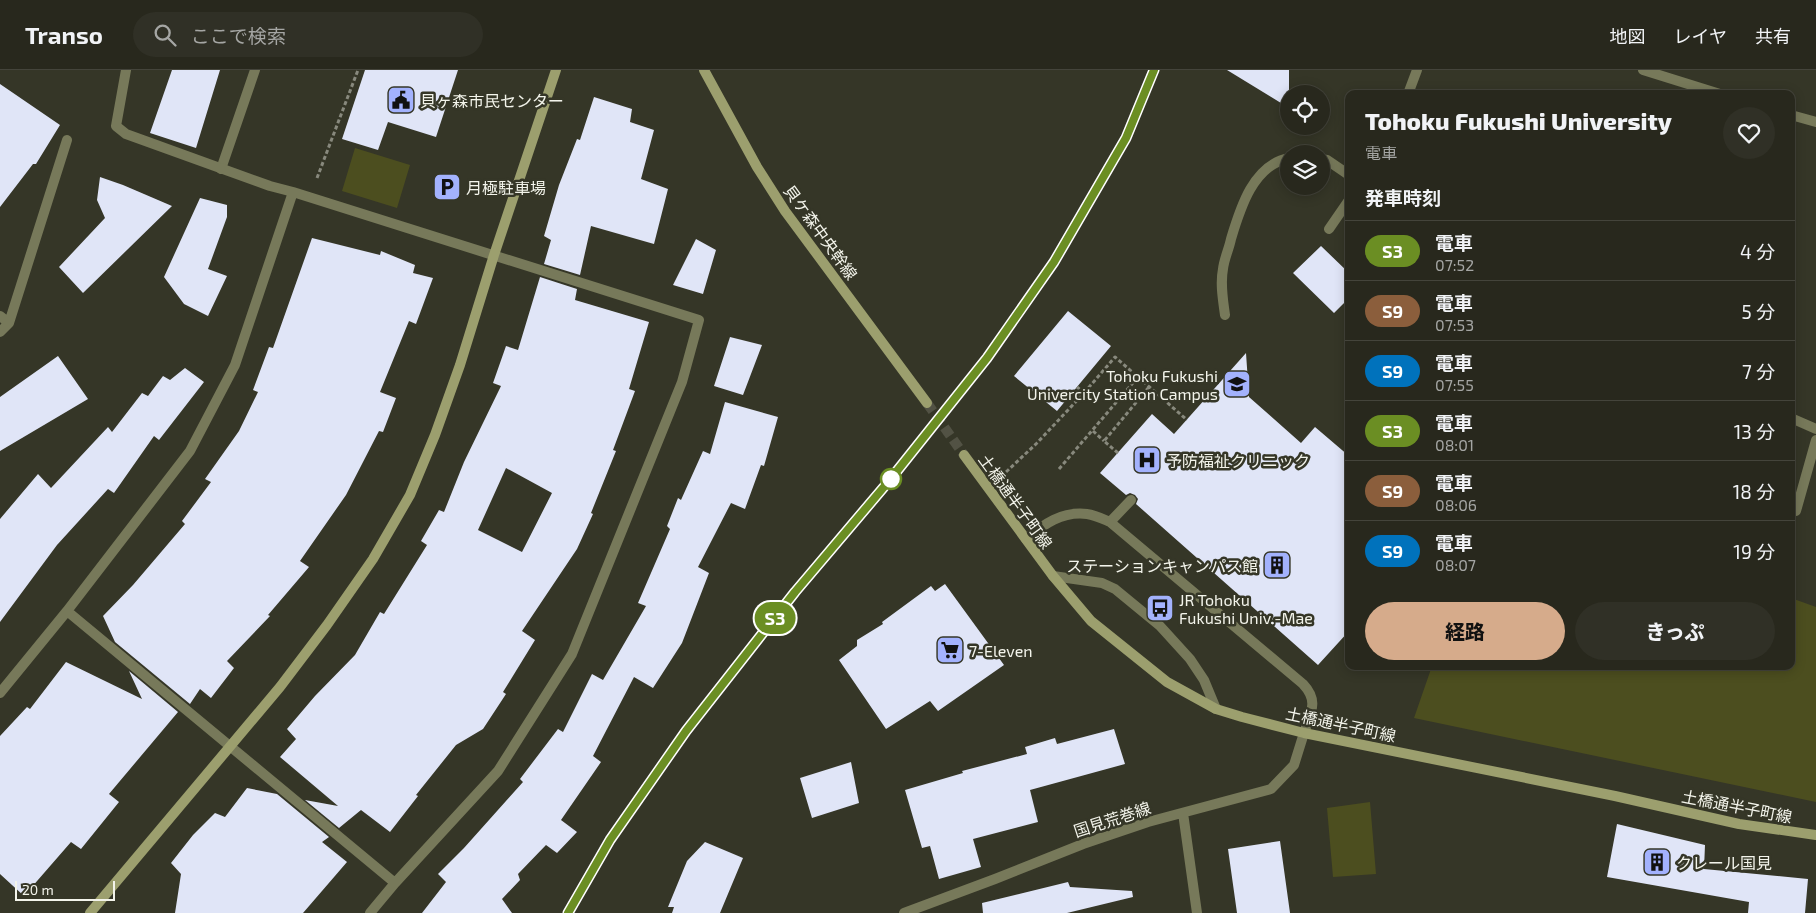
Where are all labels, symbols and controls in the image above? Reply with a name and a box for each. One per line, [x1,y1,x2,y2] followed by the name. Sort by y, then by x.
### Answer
[133,12,483,57] search box
[25,20,103,49] text: Transo
[151,21,179,49] icon: search
[191,24,286,47] text: ここで検索
[1610,25,1646,47] text: 地図
[1674,25,1727,47] text: レイヤ
[1755,25,1791,47] text: 共有
[386,85,416,115] public building icon: 貝ヶ森市民センター
[1280,85,1330,195] map controls
[1280,85,1330,135] button: locate
[420,91,564,110] place label: 貝ヶ森市民センター
[1365,106,1672,135] text: Tohoku Fukushi University
[1723,107,1775,159] button: heart
[1365,143,1397,162] text: 電車
[1280,145,1330,195] button: layers
[432,172,462,202] parking icon: 月極駐車場
[466,178,546,197] place label: 月極駐車場
[780,181,862,283] street label: 貝ケ森中央幹線
[1365,186,1441,209] text: 発車時刻
[1435,231,1473,254] text: 電車
[1382,240,1403,262] text: S3
[1740,240,1775,263] text: 4 分
[1435,255,1474,274] text: 07:52
[1435,291,1473,314] text: 電車
[1382,300,1403,322] text: S9
[1742,300,1775,323] text: 5 分
[1435,315,1474,334] text: 07:53
[1435,351,1473,374] text: 電車
[1382,360,1403,382] text: S9
[1742,360,1775,383] text: 7 分
[1027,366,1218,403] place label: Tohoku Fukushi Univercity Station Campus
[1222,369,1252,399] school or university icon: Tohoku Fukushi Univercity Station Campus
[1435,375,1474,394] text: 07:55
[1435,411,1473,434] text: 電車
[1382,420,1403,442] text: S3
[1734,420,1775,443] text: 13 分
[1435,435,1474,454] text: 08:01
[1132,445,1162,475] hospital icon: 予防福祉クリニック
[975,450,1057,552] street label: 土橋通半子町線
[1166,451,1310,470] place label: 予防福祉クリニック
[880,468,902,490] unlabelled marker
[1435,471,1473,494] text: 電車
[1382,480,1403,502] text: S9
[1733,480,1775,503] text: 18 分
[1435,495,1477,514] text: 08:06
[1435,531,1473,554] text: 電車
[1382,540,1403,562] text: S9
[1733,540,1775,563] text: 19 分
[1262,550,1292,580] building icon: ステーションキャンパス館
[1435,555,1476,574] text: 08:07
[1066,556,1258,575] place label: ステーションキャンパス館
[1179,590,1313,627] place label: JR Tohoku Fukushi Univ.-Mae
[1145,593,1175,623] bus stop icon: JR Tohoku Fukushi Univ.-Mae
[752,602,798,634] line badge: S3
[1365,602,1565,660] button: 経路
[1575,602,1775,660] button: きっぷ
[765,607,785,629] text: S3
[935,635,965,665] supermarket icon: 7-Eleven
[969,641,1033,660] place label: 7-Eleven
[1284,703,1398,745] street label: 土橋通半子町線
[1680,786,1794,826] street label: 土橋通半子町線
[1071,798,1153,840] street label: 国見荒巻線
[1642,847,1672,877] building icon: クレール国見
[1676,853,1772,872] place label: クレール国見
[15,878,115,901] scale bar
[22,881,54,898] text: 20 m

